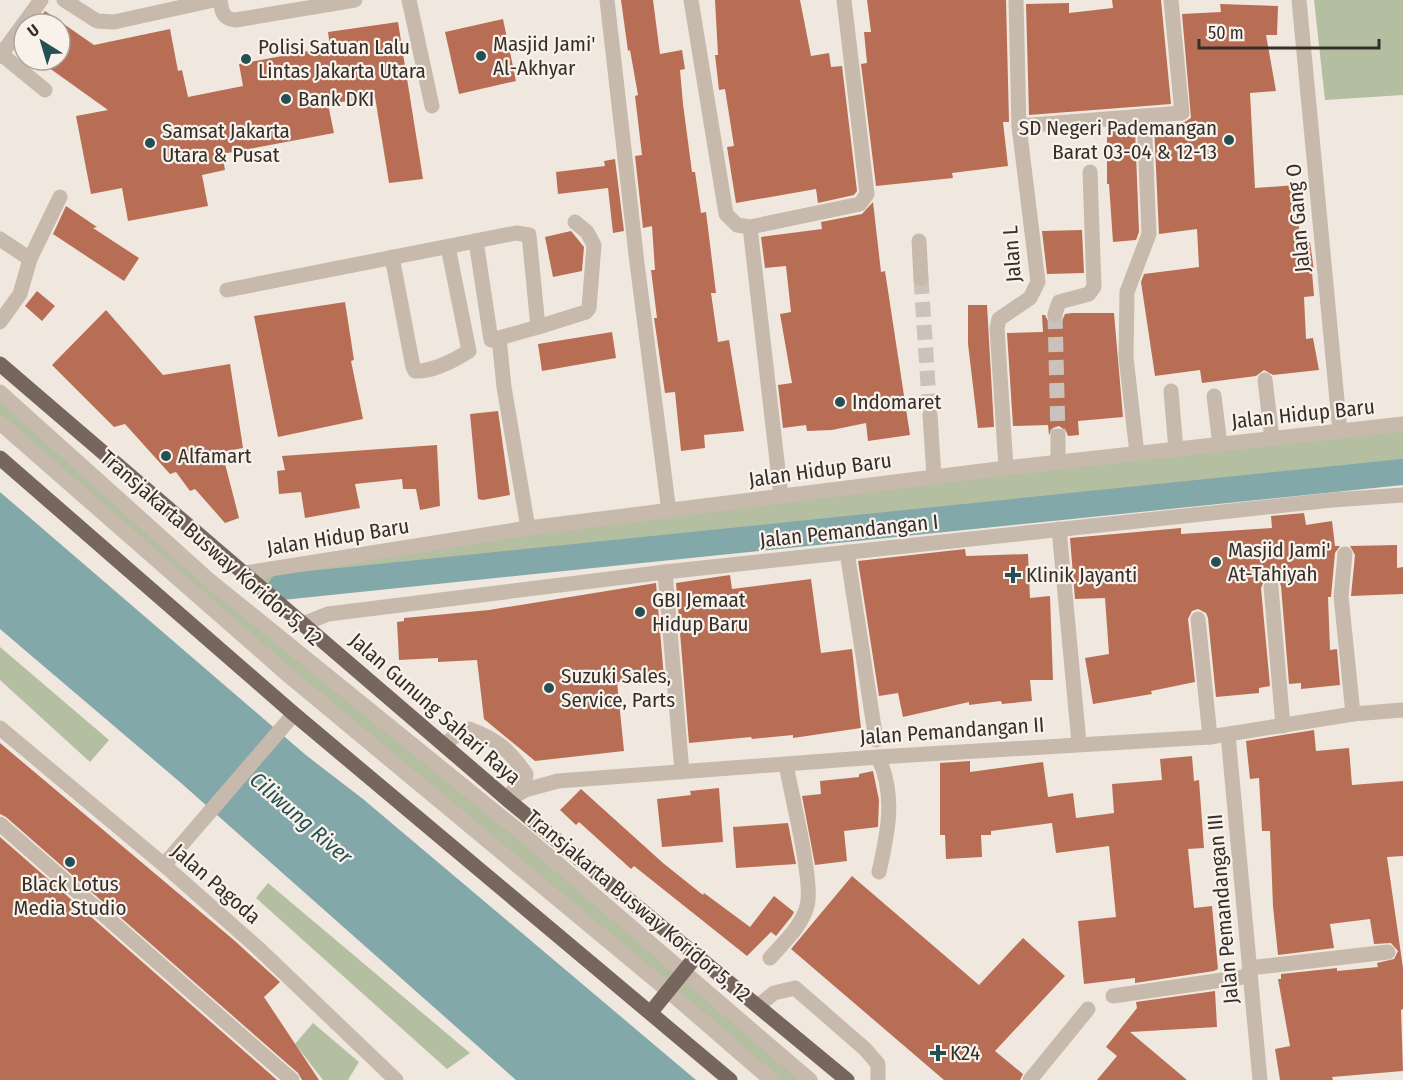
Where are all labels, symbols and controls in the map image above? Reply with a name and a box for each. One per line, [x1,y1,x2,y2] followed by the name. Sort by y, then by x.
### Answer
[12,12,72,72] north arrow
[1199,12,1379,50] scale bar
[24,20,43,41] text: U
[1208,22,1244,44] text: 50 m
[493,31,596,81] place label: Masjid Jami' Al-Akhyar
[258,34,426,84] place label: Polisi Satuan Lalu Lintas Jakarta Utara
[474,49,488,63] marker: Masjid Jami' Al-Akhyar
[239,52,253,66] marker: Polisi Satuan Lalu Lintas Jakarta Utara
[298,86,374,112] place label: Bank DKI
[279,92,293,106] marker: Bank DKI
[1019,115,1217,165] place label: SD Negeri Pademangan Barat 03-04 & 12-13
[162,118,290,168] place label: Samsat Jakarta Utara & Pusat
[1222,133,1236,147] marker: SD Negeri Pademangan Barat 03-04 & 12-13
[143,136,157,150] marker: Samsat Jakarta Utara & Pusat
[1280,163,1316,273] street label: Jalan Gang O
[997,224,1027,283] street label: Jalan L
[852,389,941,415] place label: Indomaret
[1230,394,1376,434] street label: Jalan Hidup Baru
[833,395,847,409] marker: Indomaret
[178,443,252,469] place label: Alfamart
[95,445,327,651] street label: Transjakarta Busway Koridor 5, 12
[747,447,893,493] street label: Jalan Hidup Baru
[159,449,173,463] marker: Alfamart
[758,509,940,553] street label: Jalan Pemandangan I
[265,513,411,561] street label: Jalan Hidup Baru
[1228,537,1331,587] place label: Masjid Jami' At-Tahiyah
[1209,555,1223,569] marker: Masjid Jami' At-Tahiyah
[1026,562,1137,588] place label: Klinik Jayanti
[1004,566,1022,584] marker: Klinik Jayanti
[652,587,748,637] place label: GBI Jemaat Hidup Baru
[633,605,647,619] marker: GBI Jemaat Hidup Baru
[344,627,526,791] street label: Jalan Gunung Sahari Raya
[561,663,675,713] place label: Suzuki Sales, Service, Parts
[542,681,556,695] marker: Suzuki Sales, Service, Parts
[859,712,1045,750] street label: Jalan Pemandangan II
[244,766,359,871] water label: Ciliwung River
[520,804,756,1008] street label: Transjakarta Busway Koridor 5, 12
[1202,813,1244,1005] street label: Jalan Pemandangan III
[166,838,266,930] street label: Jalan Pagoda
[63,855,77,869] marker: Black Lotus Media Studio
[14,871,126,921] place label: Black Lotus Media Studio
[950,1040,980,1066] place label: K24
[931,1046,945,1060] marker: K24

